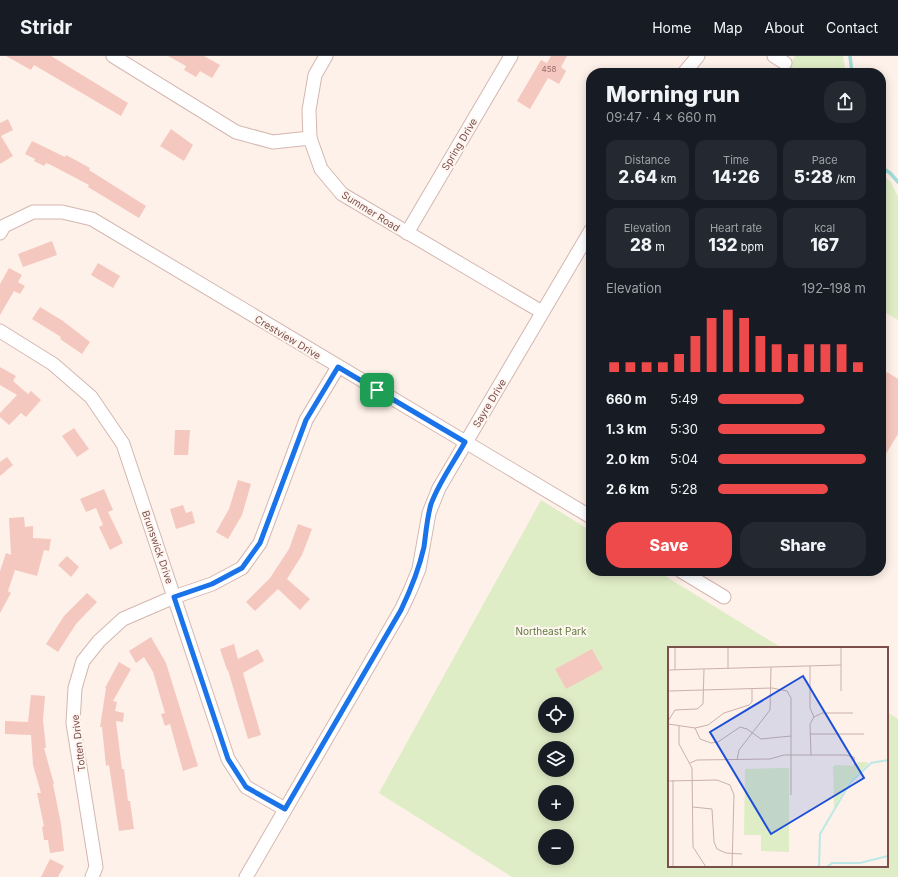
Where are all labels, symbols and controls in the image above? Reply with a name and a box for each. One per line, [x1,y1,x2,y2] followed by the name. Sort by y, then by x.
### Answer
[20,16,72,39] text: Stridr
[652,19,691,36] text: Home
[713,19,743,36] text: Map
[765,19,804,36] text: About
[826,19,878,36] text: Contact
[542,64,557,74] house number: 458
[606,81,740,107] text: Morning run
[824,81,866,123] button: share
[606,109,717,125] text: 09:47 · 4 × 660 m
[439,116,479,172] street label: Spring Drive
[625,153,670,167] text: Distance
[723,153,749,167] text: Time
[812,153,838,167] text: Pace
[618,167,658,187] text: 2.64
[712,167,760,187] text: 14:26
[794,167,833,187] text: 5:28
[658,172,676,186] text: km
[833,172,856,186] text: /km
[340,188,402,234] street label: Summer Road
[624,221,671,235] text: Elevation
[710,221,762,235] text: Heart rate
[814,221,835,235] text: kcal
[630,235,652,255] text: 28
[708,235,738,255] text: 132
[810,235,839,255] text: 167
[652,240,665,254] text: m
[738,240,764,254] text: bpm
[606,280,662,296] text: Elevation
[802,280,866,296] text: 192–198 m
[253,313,323,362] street label: Crestview Drive
[360,373,394,407] pin
[470,376,508,429] street label: Sayre Drive
[366,379,388,401] icon: arrive
[606,391,647,407] text: 660 m
[670,391,698,407] text: 5:49
[606,421,647,437] text: 1.3 km
[670,421,698,437] text: 5:30
[606,451,649,467] text: 2.0 km
[670,451,698,467] text: 5:04
[606,481,649,497] text: 2.6 km
[670,481,698,497] text: 5:28
[140,509,176,585] street label: Brunswick Drive
[606,522,732,568] button: Save
[740,522,866,568] button: Share
[516,625,587,637] park label: Northeast Park
[668,647,888,867] inset map
[538,697,574,865] map controls
[538,697,574,733] button: locate
[69,714,87,772] street label: Totten Drive
[538,741,574,777] button: layers
[538,785,574,821] button: +
[538,829,574,865] button: −

